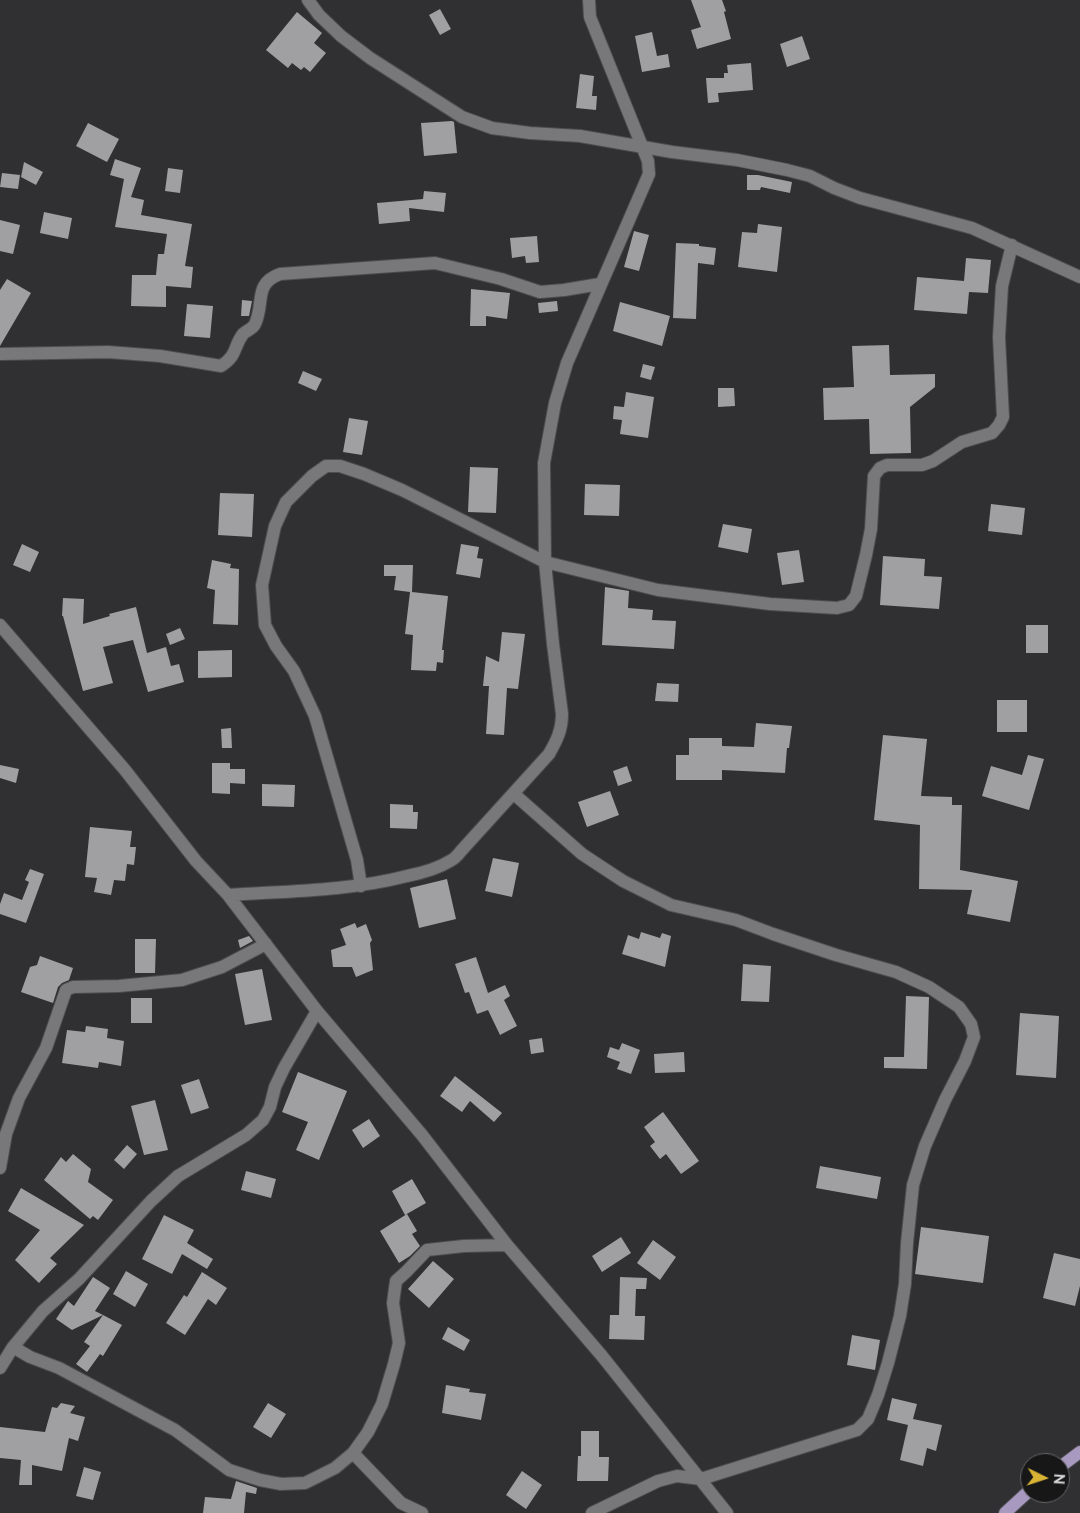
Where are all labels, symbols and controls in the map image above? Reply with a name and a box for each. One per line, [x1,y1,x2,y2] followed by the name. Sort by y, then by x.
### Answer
[1020,1453,1070,1503] north arrow
[1051,1473,1067,1485] text: N

